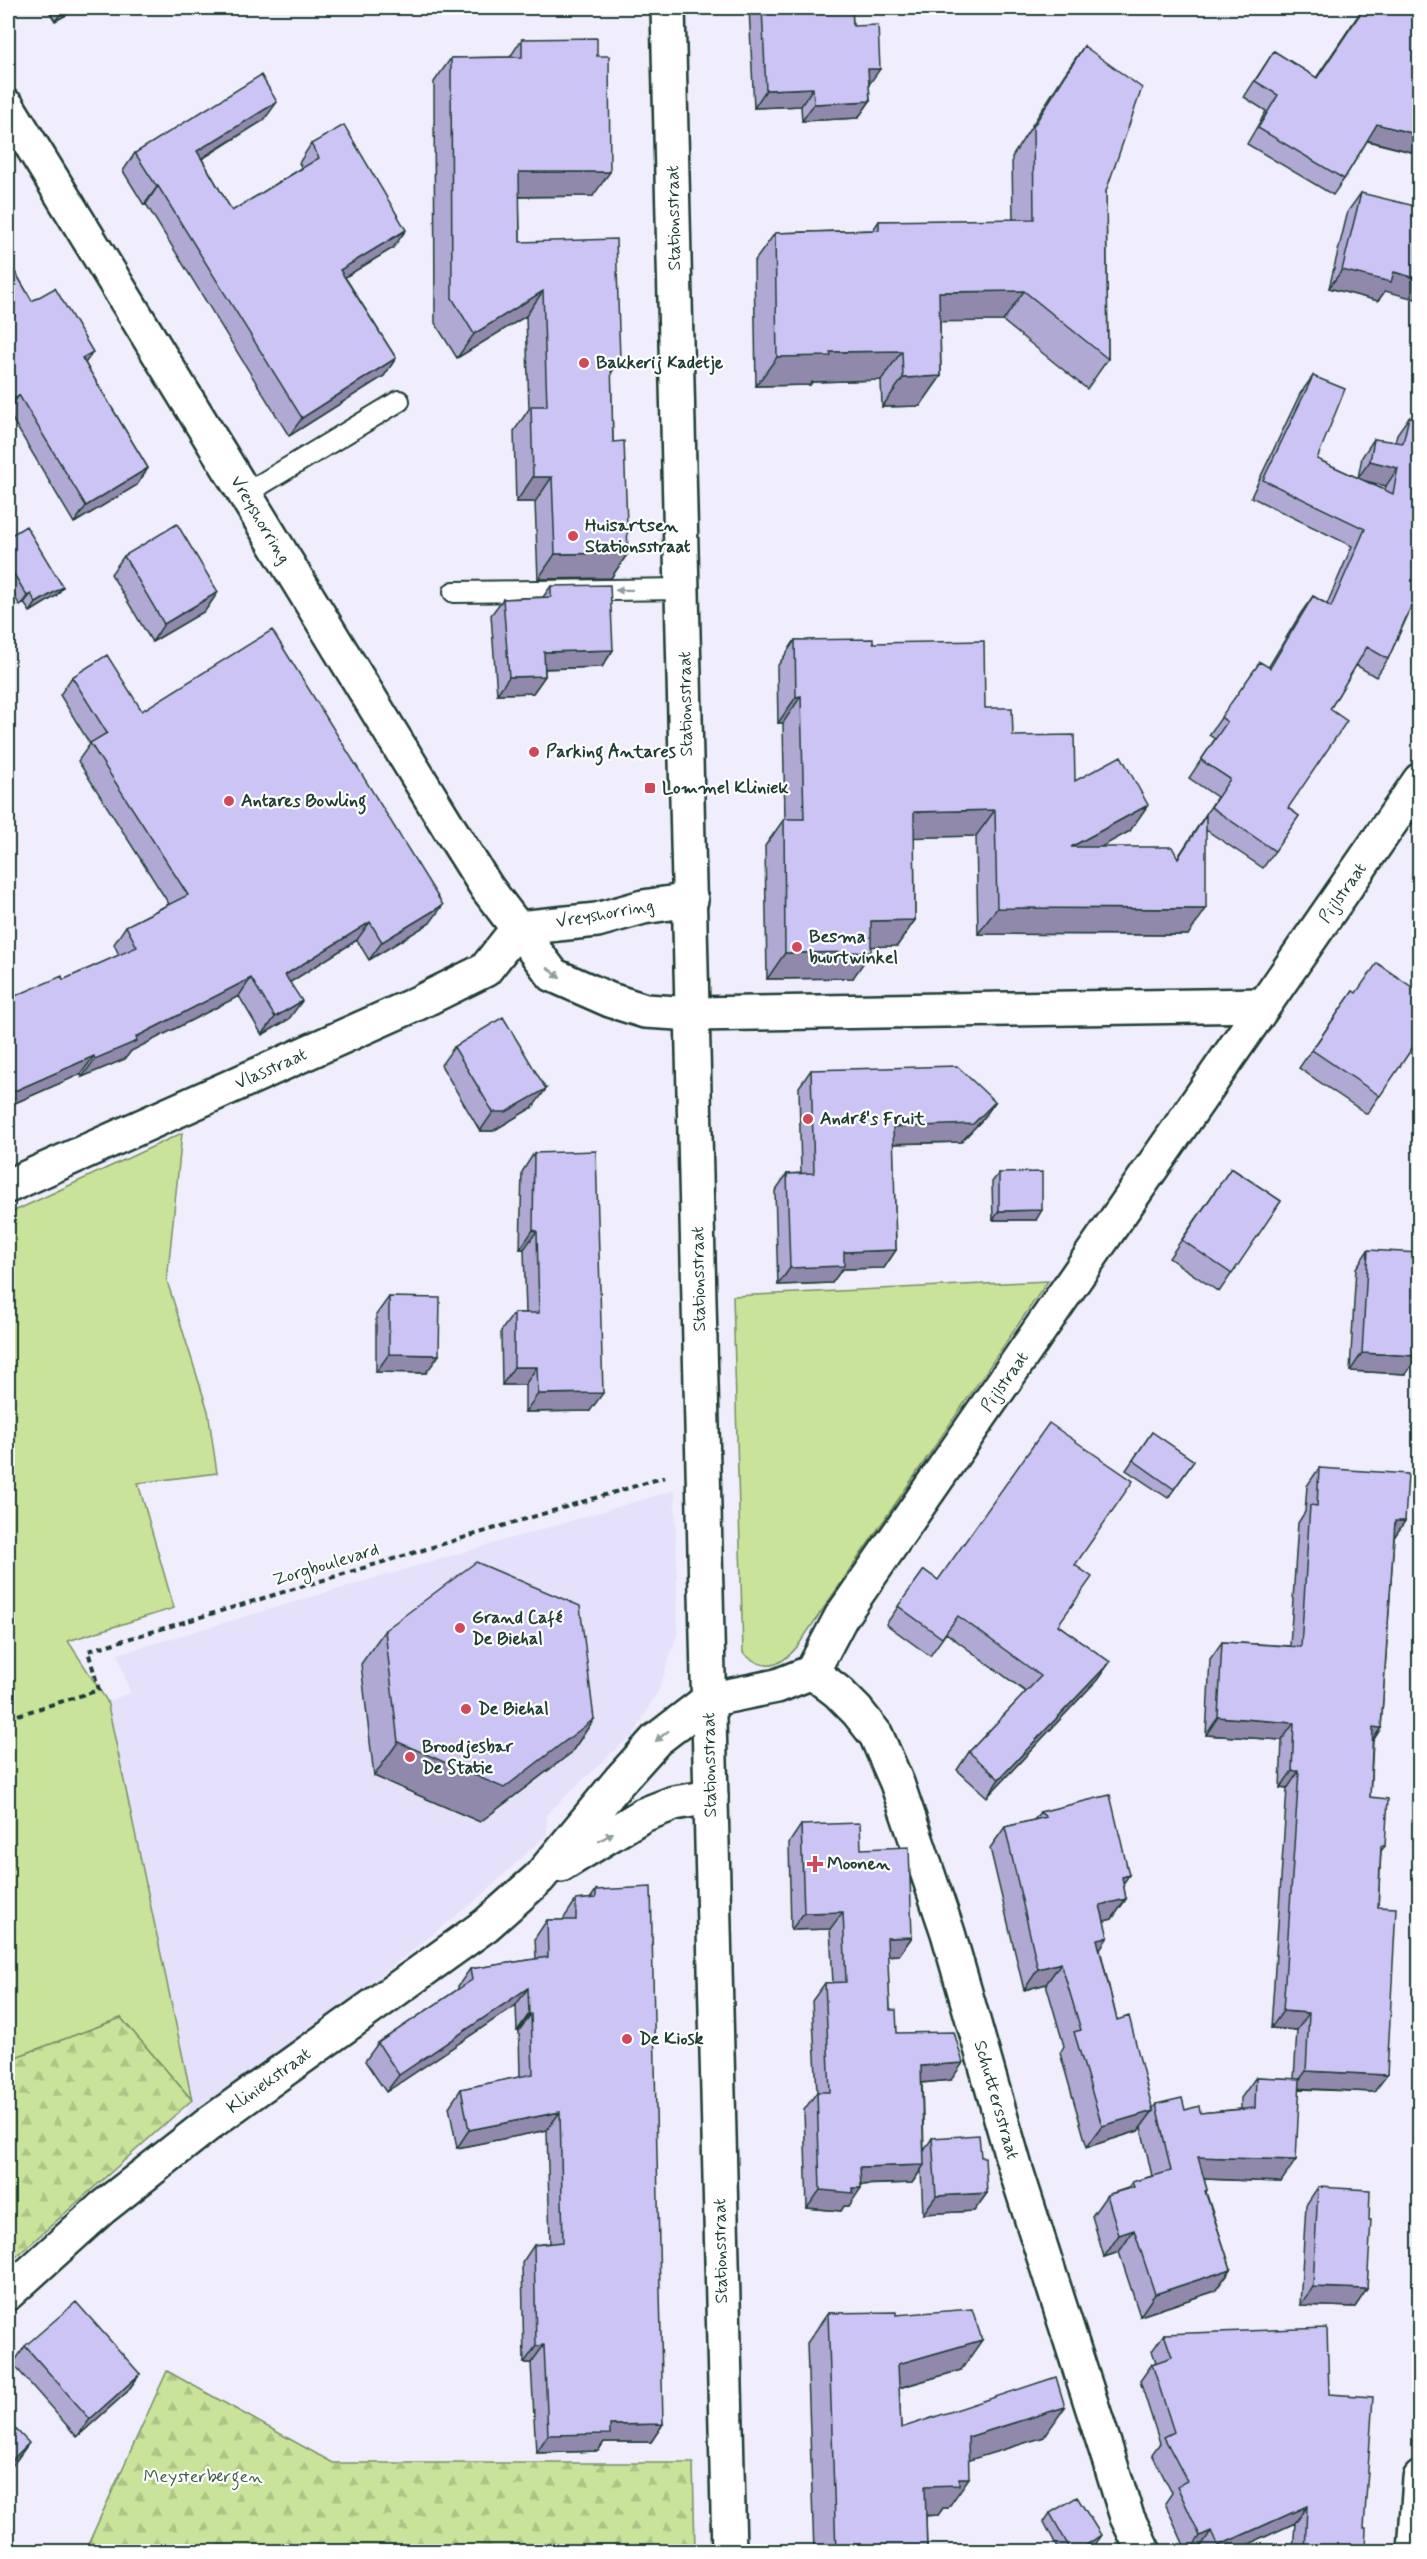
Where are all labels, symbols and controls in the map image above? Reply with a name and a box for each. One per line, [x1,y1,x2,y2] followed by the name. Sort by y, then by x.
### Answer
[661,165,687,271] street label: Stationsstraat
[596,351,724,375] place label: Bakkerij Kadetje
[577,356,591,370] marker: Bakkerij Kadetje
[224,471,296,569] street label: Vreyshorring
[585,514,691,559] place label: Huisartsen Stationsstraat
[566,529,580,543] marker: Huisartsen Stationsstraat
[615,585,634,595] one-way arrow
[673,651,699,757] street label: Stationsstraat
[546,740,676,766] place label: Parking Antares
[527,745,541,759] marker: Parking Antares
[662,776,789,800] place label: Lommel Kliniek
[643,781,657,795] marker: Lommel Kliniek
[241,789,366,815] place label: Antares Bowling
[222,794,236,808] marker: Antares Bowling
[1313,858,1373,928] street label: Pijlstraat
[554,894,656,934] street label: Vreyshorring
[809,925,898,970] place label: Besma buurtwinkel
[790,940,804,954] marker: Besma buurtwinkel
[546,967,562,980] one-way arrow
[231,1042,311,1096] street label: Vlasstraat
[820,1107,925,1131] place label: André's Fruit
[801,1112,815,1126] marker: André's Fruit
[686,1226,712,1332] street label: Stationsstraat
[975,1347,1035,1417] street label: Pijlstraat
[270,1538,382,1593] street label: Zorgboulevard
[472,1606,563,1651] place label: Grand Café De Biehal
[453,1621,467,1635] marker: Grand Café De Biehal
[478,1697,549,1721] place label: De Biehal
[459,1702,473,1716] marker: De Biehal
[697,1712,723,1818] street label: Stationsstraat
[654,1730,670,1743] one-way arrow
[422,1735,514,1780] place label: Broodjesbar De Statie
[403,1750,417,1764] marker: Broodjesbar De Statie
[598,1832,614,1843] one-way arrow
[827,1852,891,1876] place label: Moonen
[808,1857,822,1871] marker: Moonen
[639,2027,704,2051] place label: De Kiosk
[620,2032,634,2046] marker: De Kiosk
[968,2038,1025,2163] street label: Schuttersstraat
[222,2042,316,2120] street label: Kliniekstraat
[708,2198,734,2304] street label: Stationsstraat
[143,2465,263,2491] park label: Meysterbergen

